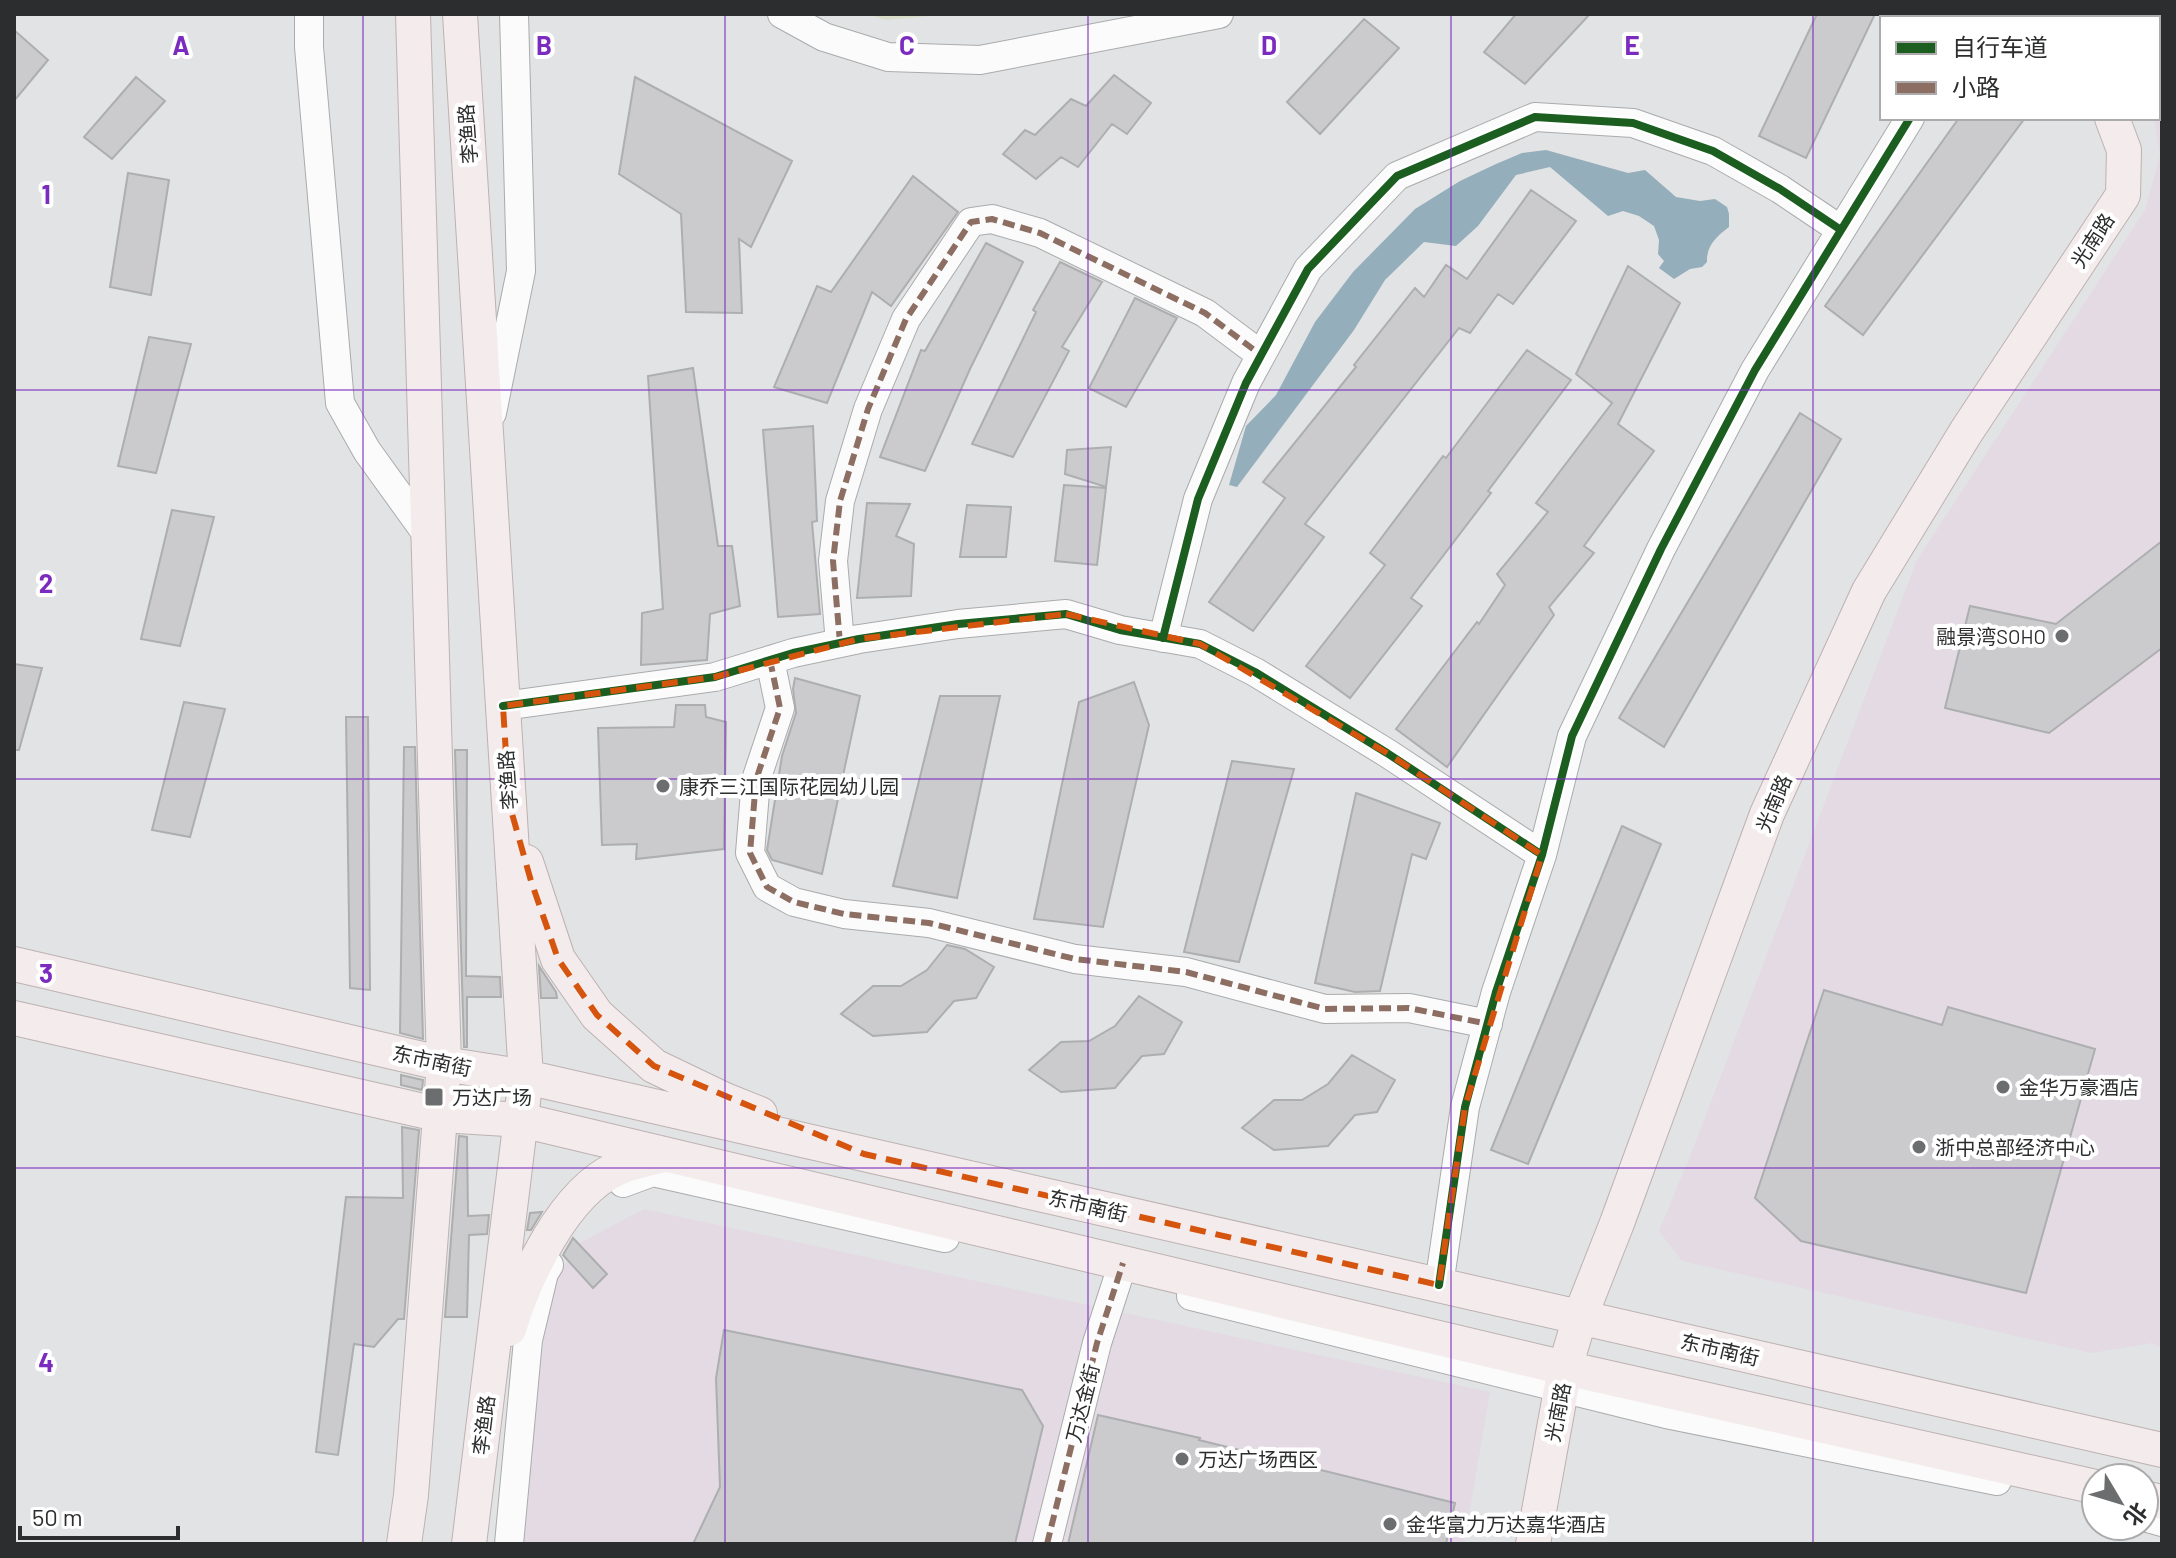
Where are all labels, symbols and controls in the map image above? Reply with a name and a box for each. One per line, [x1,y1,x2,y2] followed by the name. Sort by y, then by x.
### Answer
[1880,16,2160,120] legend
[172,29,190,60] text: A
[536,29,552,60] text: B
[899,29,915,60] text: C
[1261,29,1277,60] text: D
[1624,29,1640,60] text: E
[1952,32,2048,61] text: 自行车道
[1952,72,2000,101] text: 小路
[453,103,481,165] street label: 李渔路
[41,178,51,209] text: 1
[2066,208,2118,272] street label: 光南路
[39,567,53,598] text: 2
[1936,624,2046,648] place label: 融景湾SOHO
[2053,627,2071,645] marker: 融景湾SOHO
[493,749,521,811] street label: 李渔路
[1750,771,1796,835] street label: 光南路
[679,774,899,798] place label: 康乔三江国际花园幼儿园
[654,777,672,795] marker: 康乔三江国际花园幼儿园
[39,957,53,988] text: 3
[390,1040,474,1080] street label: 东市南街
[2019,1075,2139,1099] place label: 金华万豪酒店
[1994,1078,2012,1096] marker: 金华万豪酒店
[452,1085,532,1109] place label: 万达广场
[423,1086,445,1108] marker: 万达广场
[1935,1135,2095,1159] place label: 浙中总部经济中心
[1910,1138,1928,1156] marker: 浙中总部经济中心
[1046,1184,1130,1226] street label: 东市南街
[1678,1328,1762,1370] street label: 东市南街
[38,1346,54,1377] text: 4
[1061,1361,1103,1445] street label: 万达金街
[1539,1380,1575,1444] street label: 光南路
[467,1394,499,1456] street label: 李渔路
[1198,1447,1318,1471] place label: 万达广场西区
[1173,1450,1191,1468] marker: 万达广场西区
[2080,1462,2160,1542] north arrow
[20,1490,178,1540] scale bar
[2120,1498,2154,1532] text: 北
[32,1502,83,1531] text: 50 m
[1406,1512,1606,1536] place label: 金华富力万达嘉华酒店
[1381,1515,1399,1533] marker: 金华富力万达嘉华酒店

